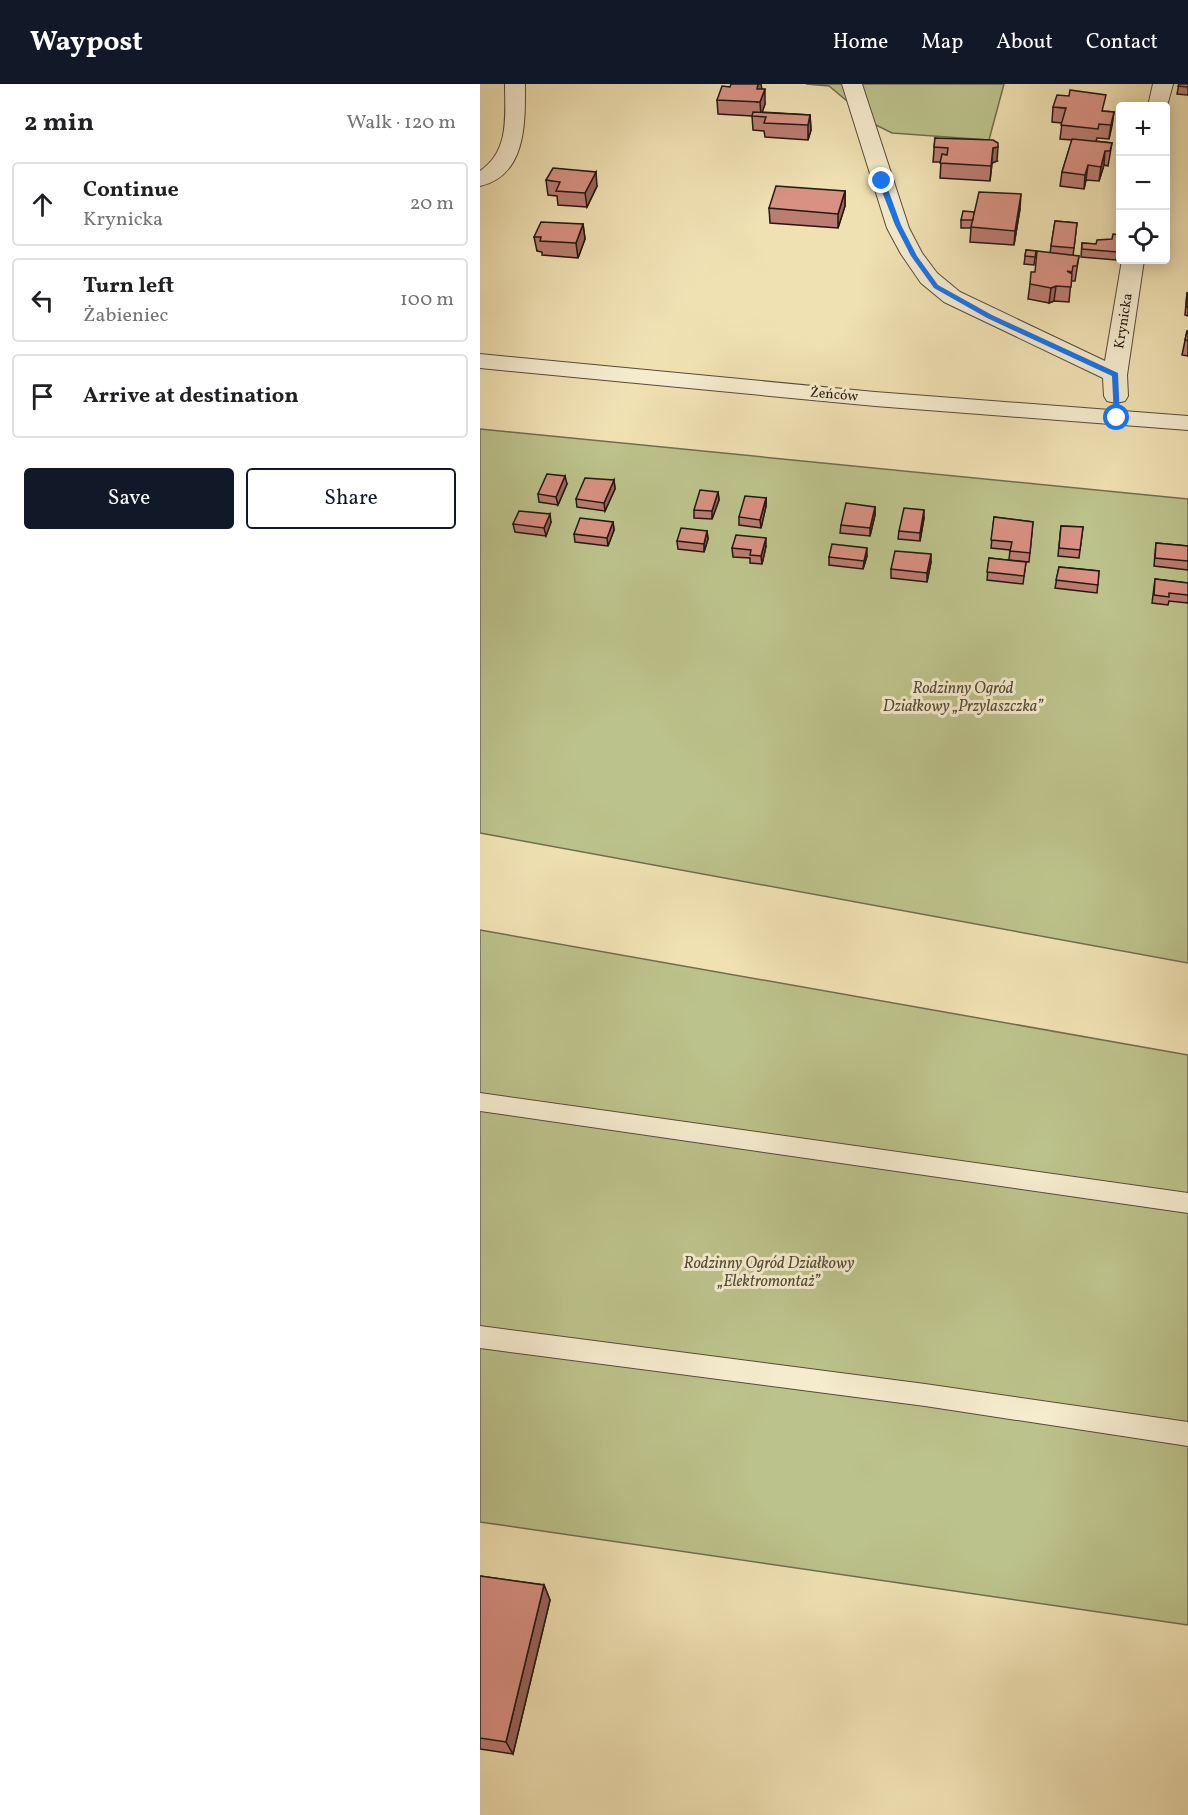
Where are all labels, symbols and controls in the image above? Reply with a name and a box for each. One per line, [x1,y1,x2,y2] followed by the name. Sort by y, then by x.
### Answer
[30,23,143,62] text: Waypost
[833,28,888,57] text: Home
[921,28,963,57] text: Map
[996,28,1053,57] text: About
[1086,28,1158,57] text: Contact
[1116,102,1170,264] map controls
[1116,102,1170,156] button: +
[24,105,94,141] text: 2 min
[347,109,456,137] text: Walk · 120 m
[1116,156,1170,210] button: −
[868,167,894,193] route end
[83,175,179,206] text: Continue
[26,188,59,221] icon: ahead
[410,190,454,218] text: 20 m
[83,206,163,234] text: Krynicka
[1116,210,1170,264] button: locate
[83,271,174,302] text: Turn left
[26,284,59,317] icon: left
[400,286,454,314] text: 100 m
[1110,292,1138,350] street label: Krynicka
[83,302,168,330] text: Żabieniec
[26,380,59,413] icon: arrive
[83,381,299,412] text: Arrive at destination
[809,383,859,407] street label: Żeńców
[1103,404,1129,430] route start
[24,468,234,529] button: Save
[246,468,456,529] button: Share
[883,678,1044,718] park label: Rodzinny Ogród Działkowy „Przylaszczka”
[684,1253,854,1293] park label: Rodzinny Ogród Działkowy „Elektromontaż”

